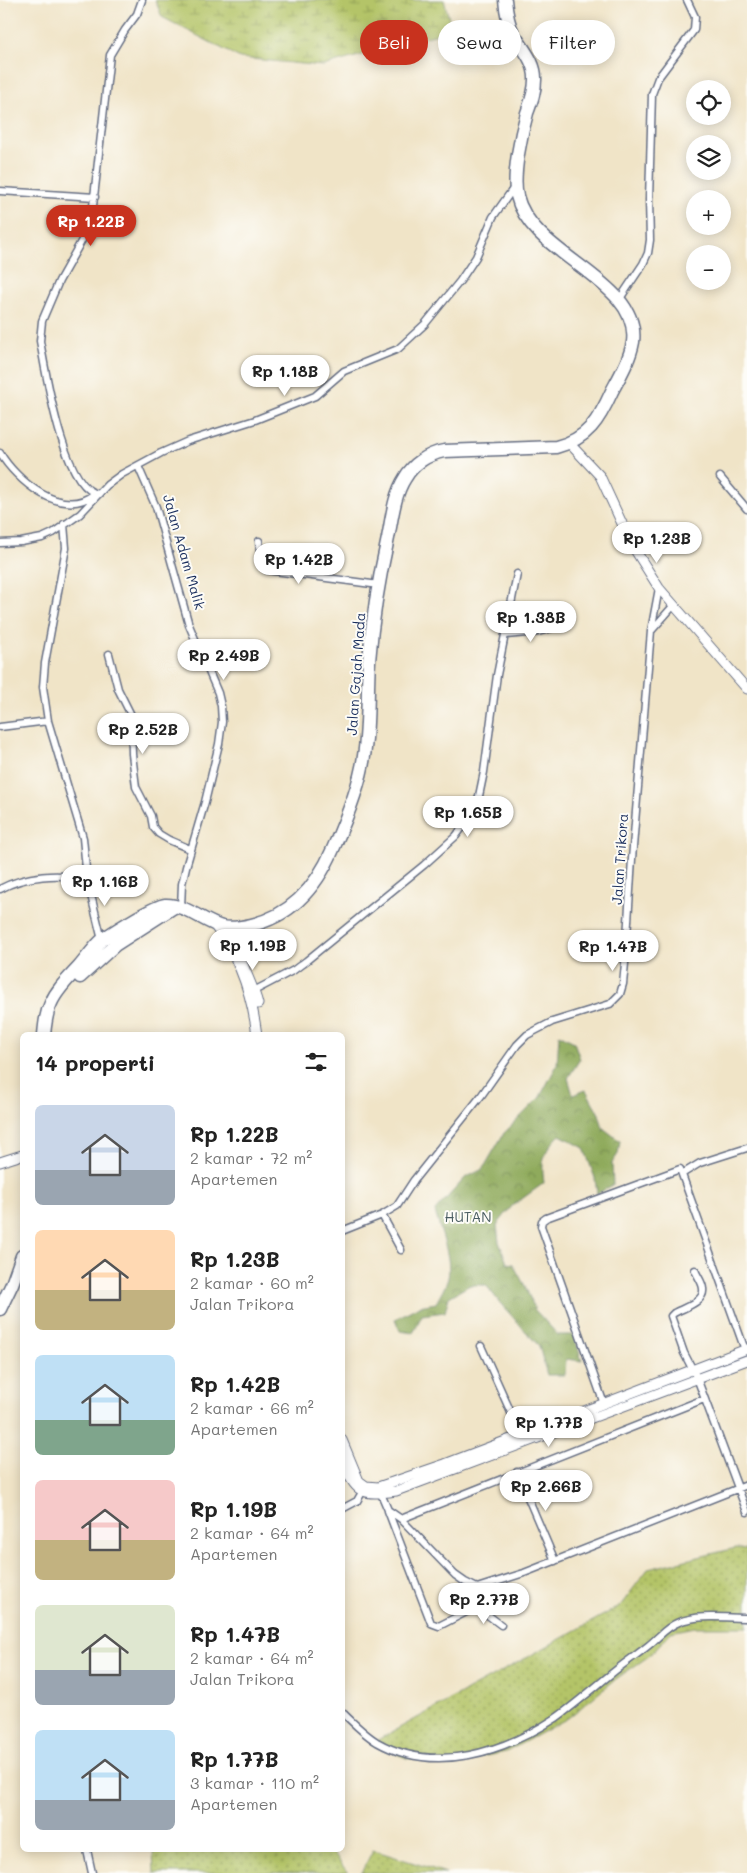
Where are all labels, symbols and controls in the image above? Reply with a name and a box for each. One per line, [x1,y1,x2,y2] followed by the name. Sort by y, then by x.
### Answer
[360,20,428,65] chip: Beli
[438,20,521,65] chip: Sewa
[531,20,615,65] chip: Filter
[686,80,731,290] map controls
[686,80,731,125] button: locate
[686,135,731,180] button: layers
[686,190,731,235] button: +
[39,204,143,247] pin: Rp 1.22B
[57,210,125,231] text: Rp 1.22B
[686,245,731,290] button: −
[233,354,337,397] pin: Rp 1.18B
[252,360,318,381] text: Rp 1.18B
[159,492,210,612] street label: Jalan Adam Malik
[605,522,709,564] pin: Rp 1.23B
[623,527,691,548] text: Rp 1.23B
[247,542,351,585] pin: Rp 1.42B
[265,548,333,569] text: Rp 1.42B
[479,600,583,643] pin: Rp 1.38B
[496,606,566,627] text: Rp 1.38B
[342,612,369,736] street label: Jalan Gajah Mada
[172,638,276,681] pin: Rp 2.49B
[188,644,260,665] text: Rp 2.49B
[91,712,195,755] pin: Rp 2.52B
[108,718,178,739] text: Rp 2.52B
[416,796,520,838] pin: Rp 1.65B
[434,801,502,822] text: Rp 1.65B
[607,813,632,905] street label: Jalan Trikora
[53,864,157,907] pin: Rp 1.16B
[72,870,138,891] text: Rp 1.16B
[201,928,305,971] pin: Rp 1.19B
[561,930,665,972] pin: Rp 1.47B
[220,934,286,955] text: Rp 1.19B
[579,935,647,956] text: Rp 1.47B
[302,1048,330,1076] icon: filters
[35,1049,155,1076] text: 14 properti
[190,1120,279,1147] text: Rp 1.22B
[75,1125,135,1185] icon: home
[190,1147,312,1168] text: 2 kamar · 72 m²
[190,1168,277,1189] text: Apartemen
[444,1207,492,1226] park label: HUTAN
[190,1245,280,1272] text: Rp 1.23B
[75,1250,135,1310] icon: home
[190,1272,314,1293] text: 2 kamar · 60 m²
[190,1293,295,1314] text: Jalan Trikora
[190,1370,280,1397] text: Rp 1.42B
[75,1375,135,1435] icon: home
[190,1397,314,1418] text: 2 kamar · 66 m²
[497,1406,601,1448] pin: Rp 1.77B
[515,1411,583,1432] text: Rp 1.77B
[190,1418,277,1439] text: Apartemen
[494,1470,598,1512] pin: Rp 2.66B
[511,1475,581,1496] text: Rp 2.66B
[190,1495,277,1522] text: Rp 1.19B
[75,1500,135,1560] icon: home
[190,1522,313,1543] text: 2 kamar · 64 m²
[190,1543,277,1564] text: Apartemen
[432,1582,536,1625] pin: Rp 2.77B
[449,1588,519,1609] text: Rp 2.77B
[190,1620,280,1647] text: Rp 1.47B
[75,1625,135,1685] icon: home
[190,1647,313,1668] text: 2 kamar · 64 m²
[190,1668,295,1689] text: Jalan Trikora
[190,1745,279,1772] text: Rp 1.77B
[75,1750,135,1810] icon: home
[190,1772,319,1793] text: 3 kamar · 110 m²
[190,1793,277,1814] text: Apartemen

